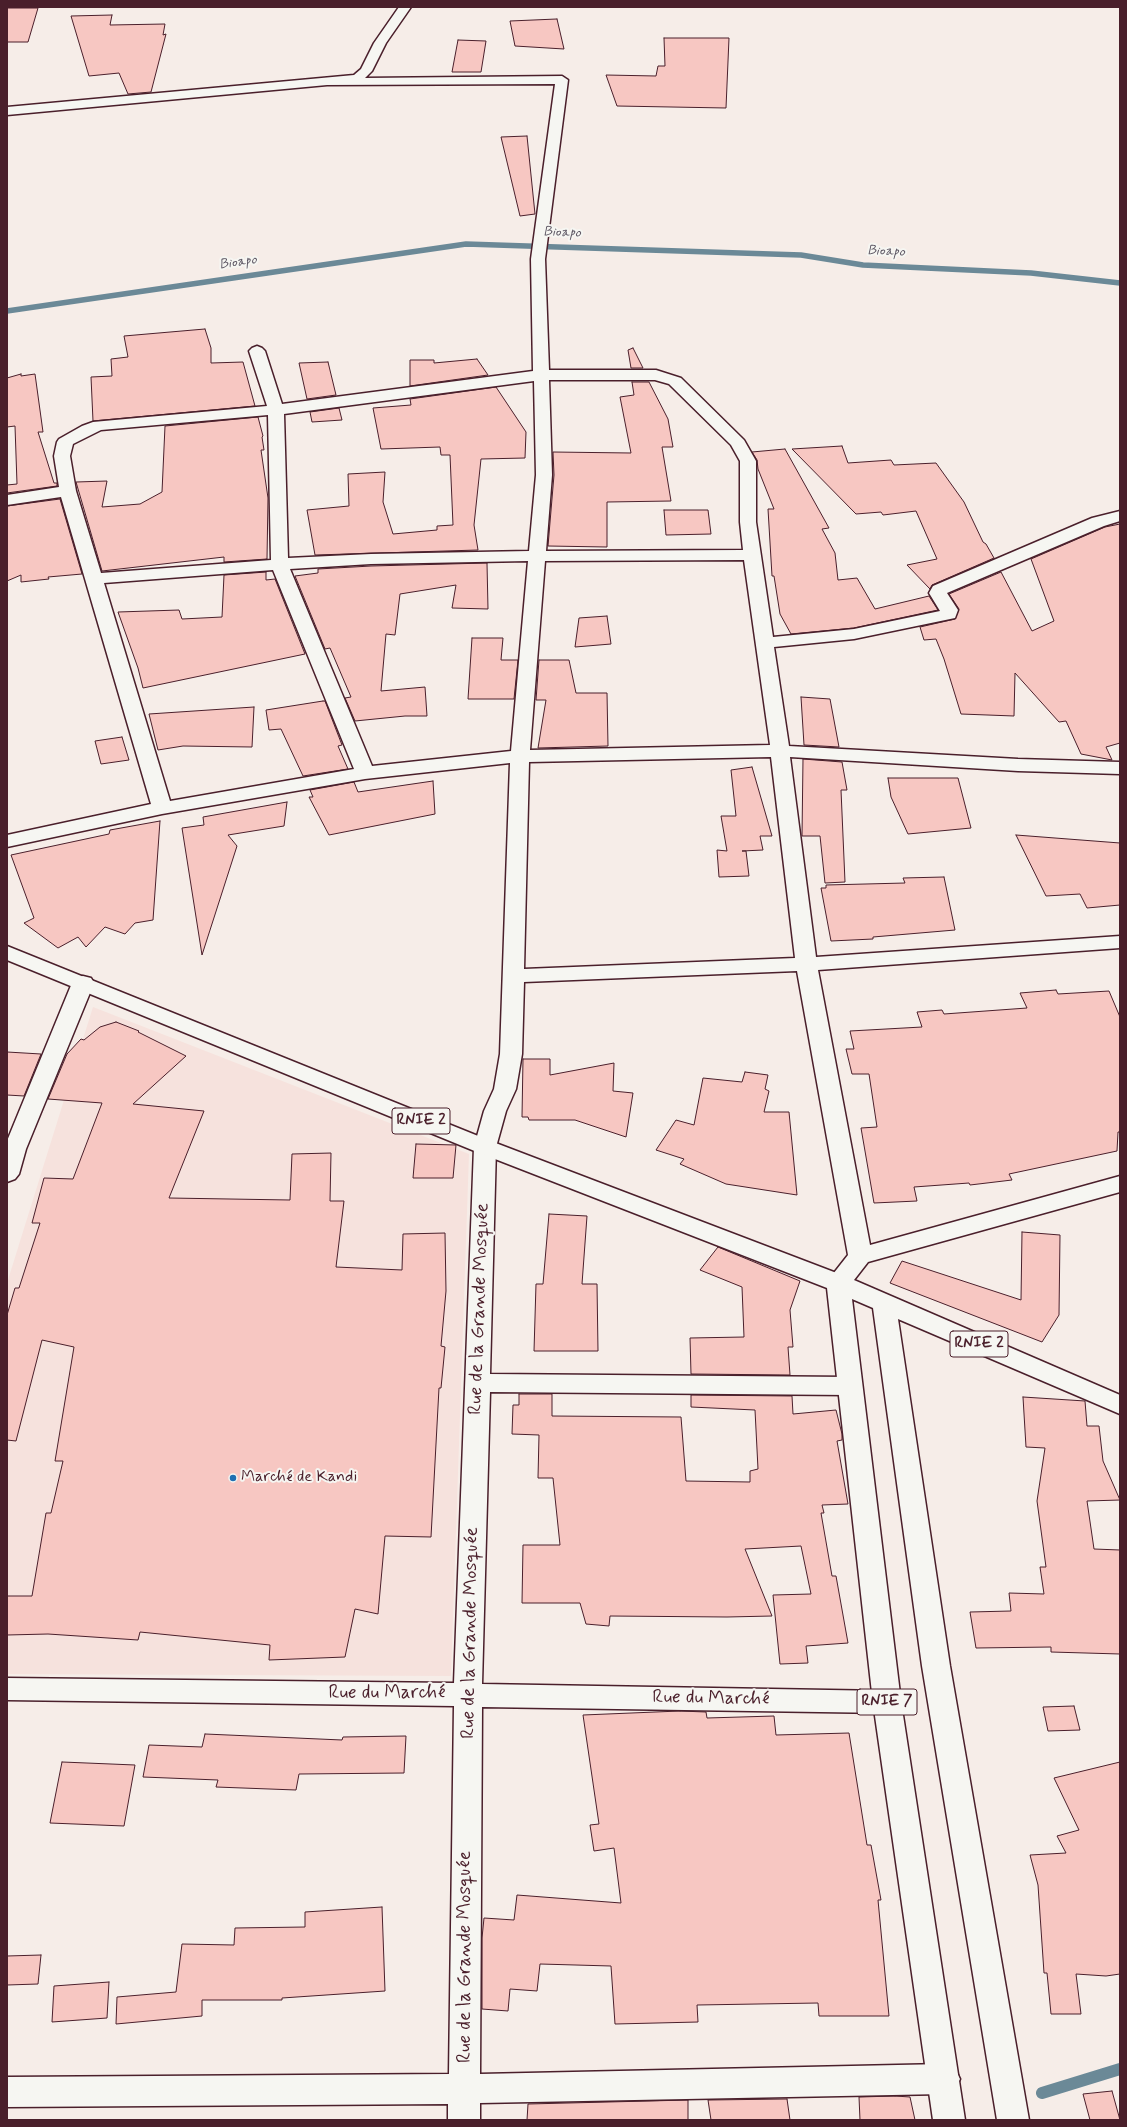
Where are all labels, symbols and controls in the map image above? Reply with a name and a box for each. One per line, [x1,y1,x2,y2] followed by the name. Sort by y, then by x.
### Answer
[543,224,581,242] water label: Bioapo
[867,243,905,261] water label: Bioapo
[218,252,258,274] water label: Bioapo
[392,1108,450,1134] road number: RNIE 2
[465,1203,495,1415] street label: Rue de la Grande Mosquée
[950,1331,1008,1357] road number: RNIE 2
[241,1468,357,1488] place label: Marché de Kandi
[228,1473,238,1483] marker: Marché de Kandi
[458,1527,484,1739] street label: Rue de la Grande Mosquée
[328,1683,446,1705] street label: Rue du Marché
[652,1687,770,1711] street label: Rue du Marché
[857,1689,917,1715] road number: RNIE 7
[455,1851,477,2063] street label: Rue de la Grande Mosquée

